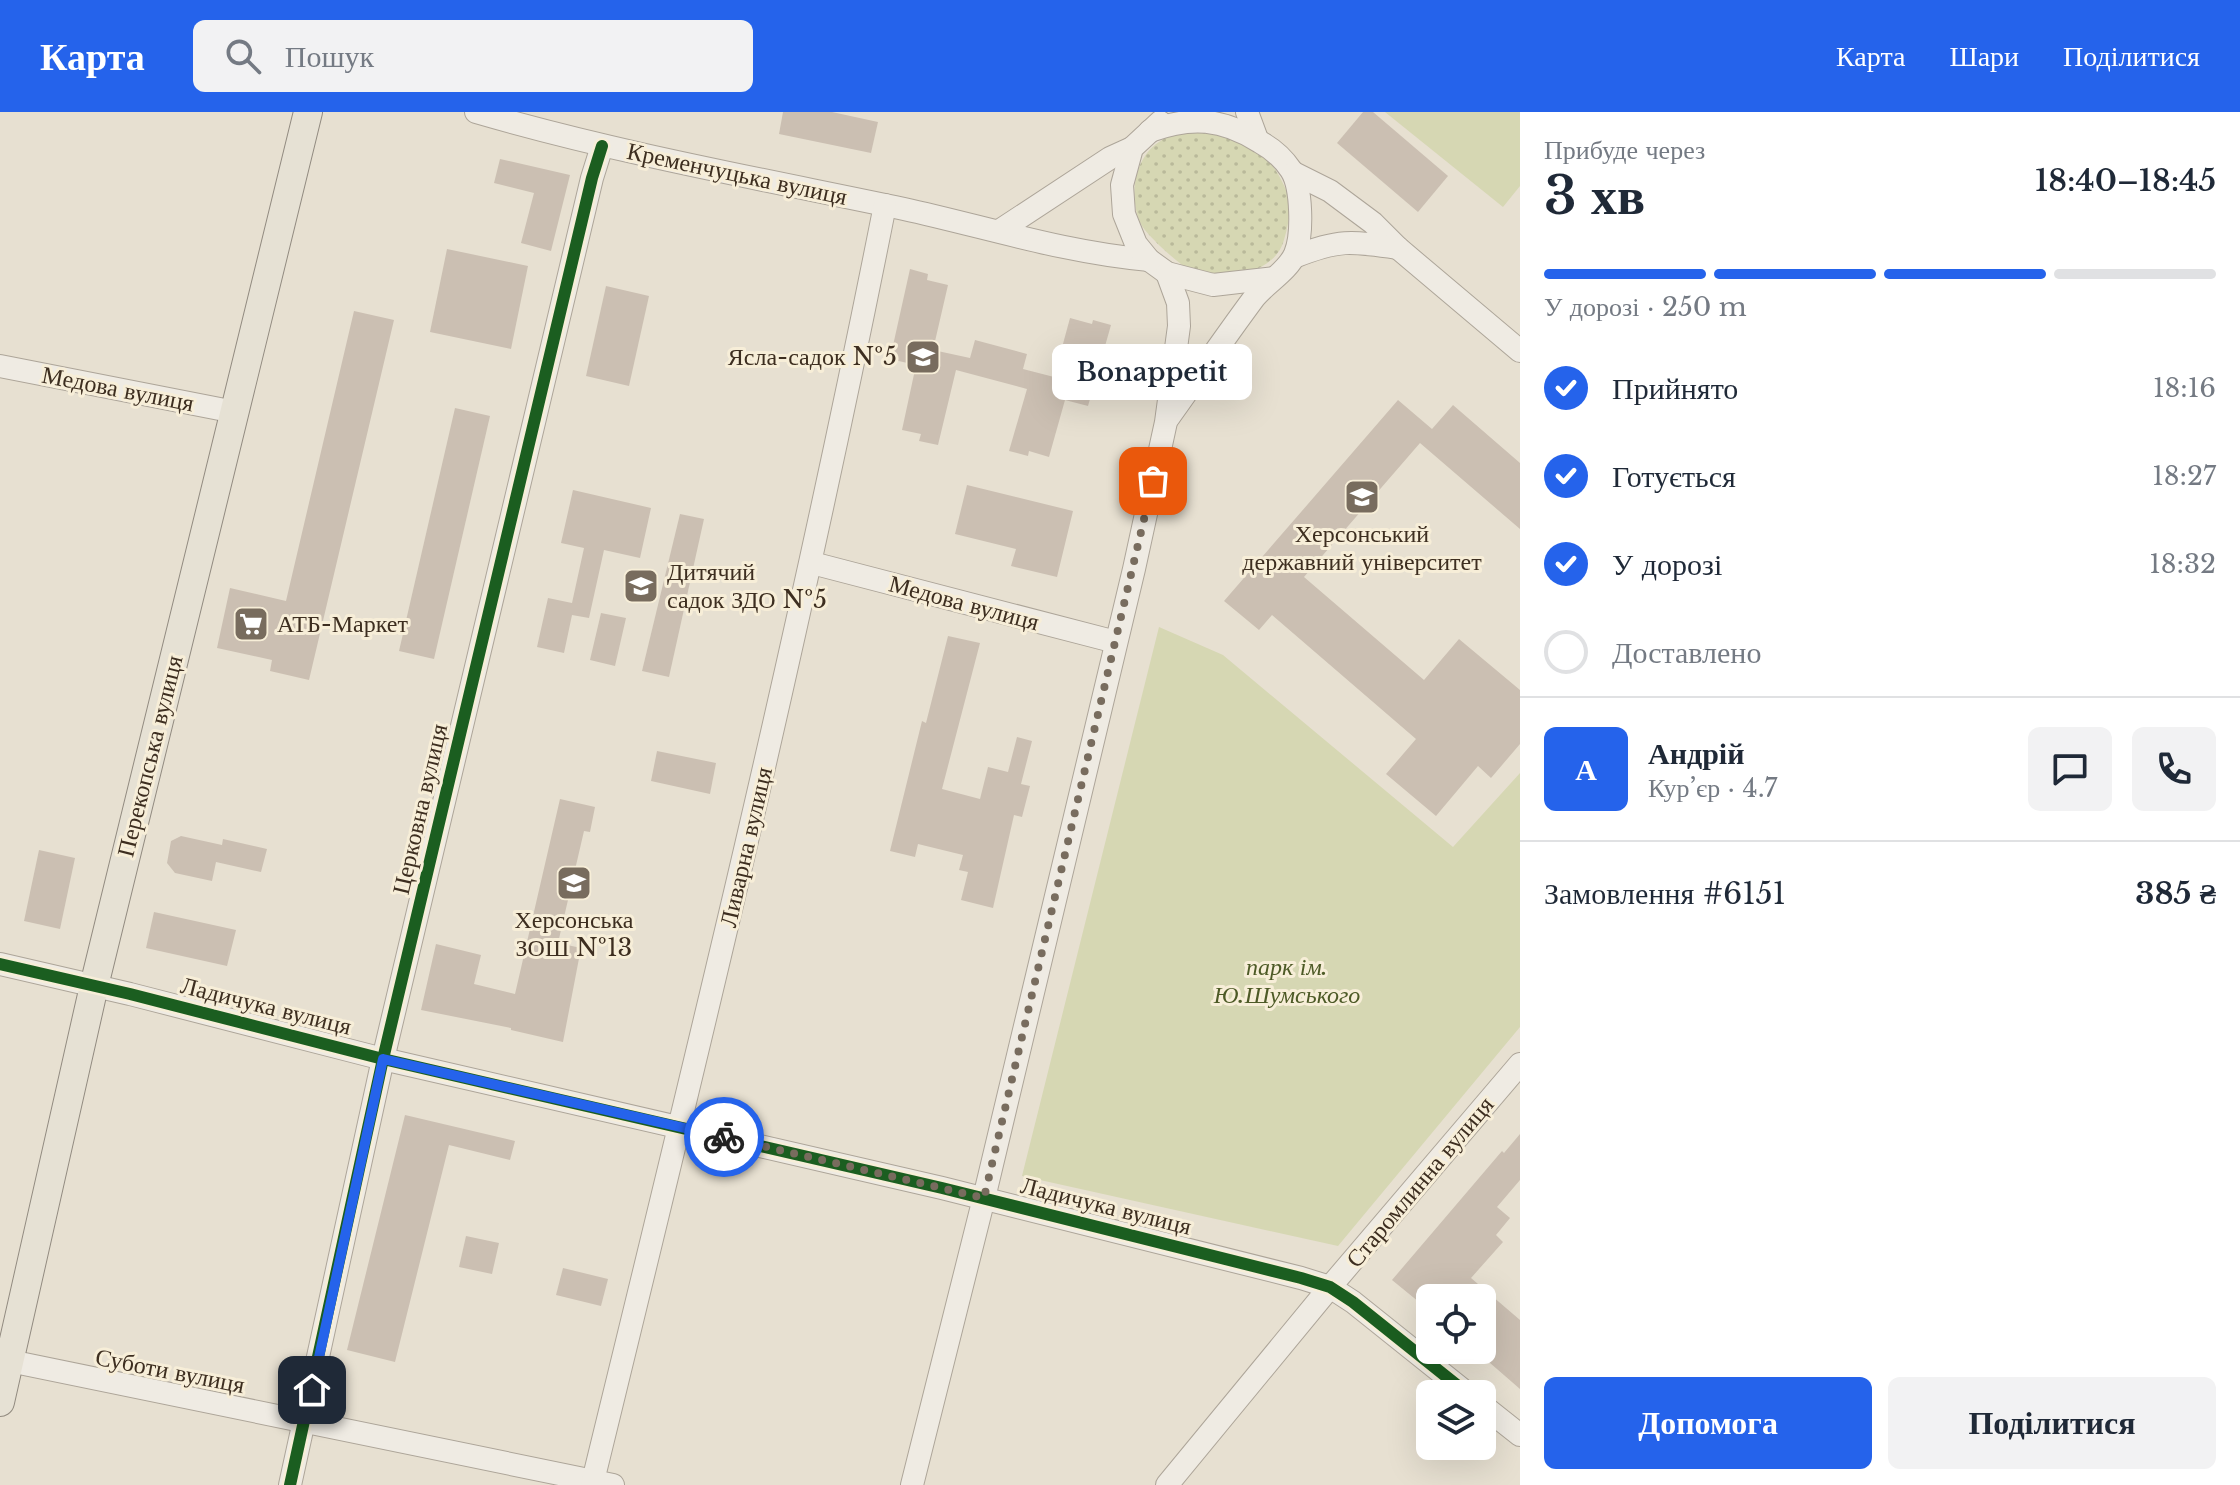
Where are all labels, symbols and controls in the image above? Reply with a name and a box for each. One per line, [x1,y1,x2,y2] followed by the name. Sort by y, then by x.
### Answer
[193,20,753,92] search box
[40,33,145,80] text: Карта
[221,34,265,78] icon: search
[285,38,374,75] text: Пошук
[1836,39,1905,74] text: Карта
[1949,39,2019,74] text: Шари
[2063,39,2200,74] text: Поділитися
[1544,134,1705,166] text: Прибуде через
[624,136,850,211] street label: Кременчуцька вулиця
[2035,162,2216,199] text: 18:40–18:45
[1544,164,1645,228] text: 3 хв
[1544,291,1747,323] text: У дорозі · 250 m
[904,338,942,376] school or university icon: Ясла-садок №5
[728,342,897,371] place label: Ясла-садок №5
[1053,345,1253,401] callout: Bonappetit
[1076,356,1228,388] text: Bonappetit
[40,360,197,417] street label: Медова вулиця
[1544,366,1588,410] icon: check
[1612,370,1738,407] text: Прийнято
[2153,372,2216,404] text: 18:16
[1119,447,1187,515] pin
[1544,454,1588,498] icon: check
[1612,458,1736,495] text: Готується
[1131,459,1175,503] icon: bag
[2152,460,2216,492] text: 18:27
[1343,478,1381,516] school or university icon: Херсонський державний університет
[1242,519,1482,576] place label: Херсонський державний університет
[1544,542,1588,586] icon: check
[1612,546,1722,583] text: У дорозі
[2149,548,2216,580] text: 18:32
[667,557,827,614] place label: Дитячий садок ЗДО №5
[622,567,660,605] school or university icon: Дитячий садок ЗДО №5
[886,569,1042,636] street label: Медова вулиця
[232,605,270,643] supermarket icon: АТБ-Маркет
[277,609,408,638] place label: АТБ-Маркет
[1612,634,1761,671] text: Доставлено
[110,652,189,860] street label: Перекопська вулиця
[386,721,453,897] street label: Церковна вулиця
[2028,727,2112,811] button: chat
[2132,727,2216,811] button: phone
[1648,735,1744,772] text: Андрій
[1575,751,1597,788] text: А
[713,764,778,930] street label: Ливарна вулиця
[1648,772,1777,804] text: Кур’єр · 4.7
[555,864,593,902] school or university icon: Херсонська ЗОШ №13
[1544,875,1786,912] text: Замовлення #6151
[2135,875,2216,912] text: 385 ₴
[514,905,634,962] place label: Херсонська ЗОШ №13
[1213,952,1360,1009] park label: парк ім. Ю.Шумського
[178,970,355,1041] street label: Ладичука вулиця
[1340,1090,1500,1273] street label: Старомлинна вулиця
[684,1097,764,1177] courier
[702,1115,746,1159] icon: bike
[1018,1170,1195,1241] street label: Ладичука вулиця
[1416,1284,1496,1460] map controls
[1416,1284,1496,1364] button: locate
[93,1342,247,1399] street label: Суботи вулиця
[278,1356,346,1424] pin
[290,1368,334,1412] icon: home
[1544,1377,1872,1469] button: Допомога
[1888,1377,2216,1469] button: Поділитися
[1416,1380,1496,1460] button: layers

